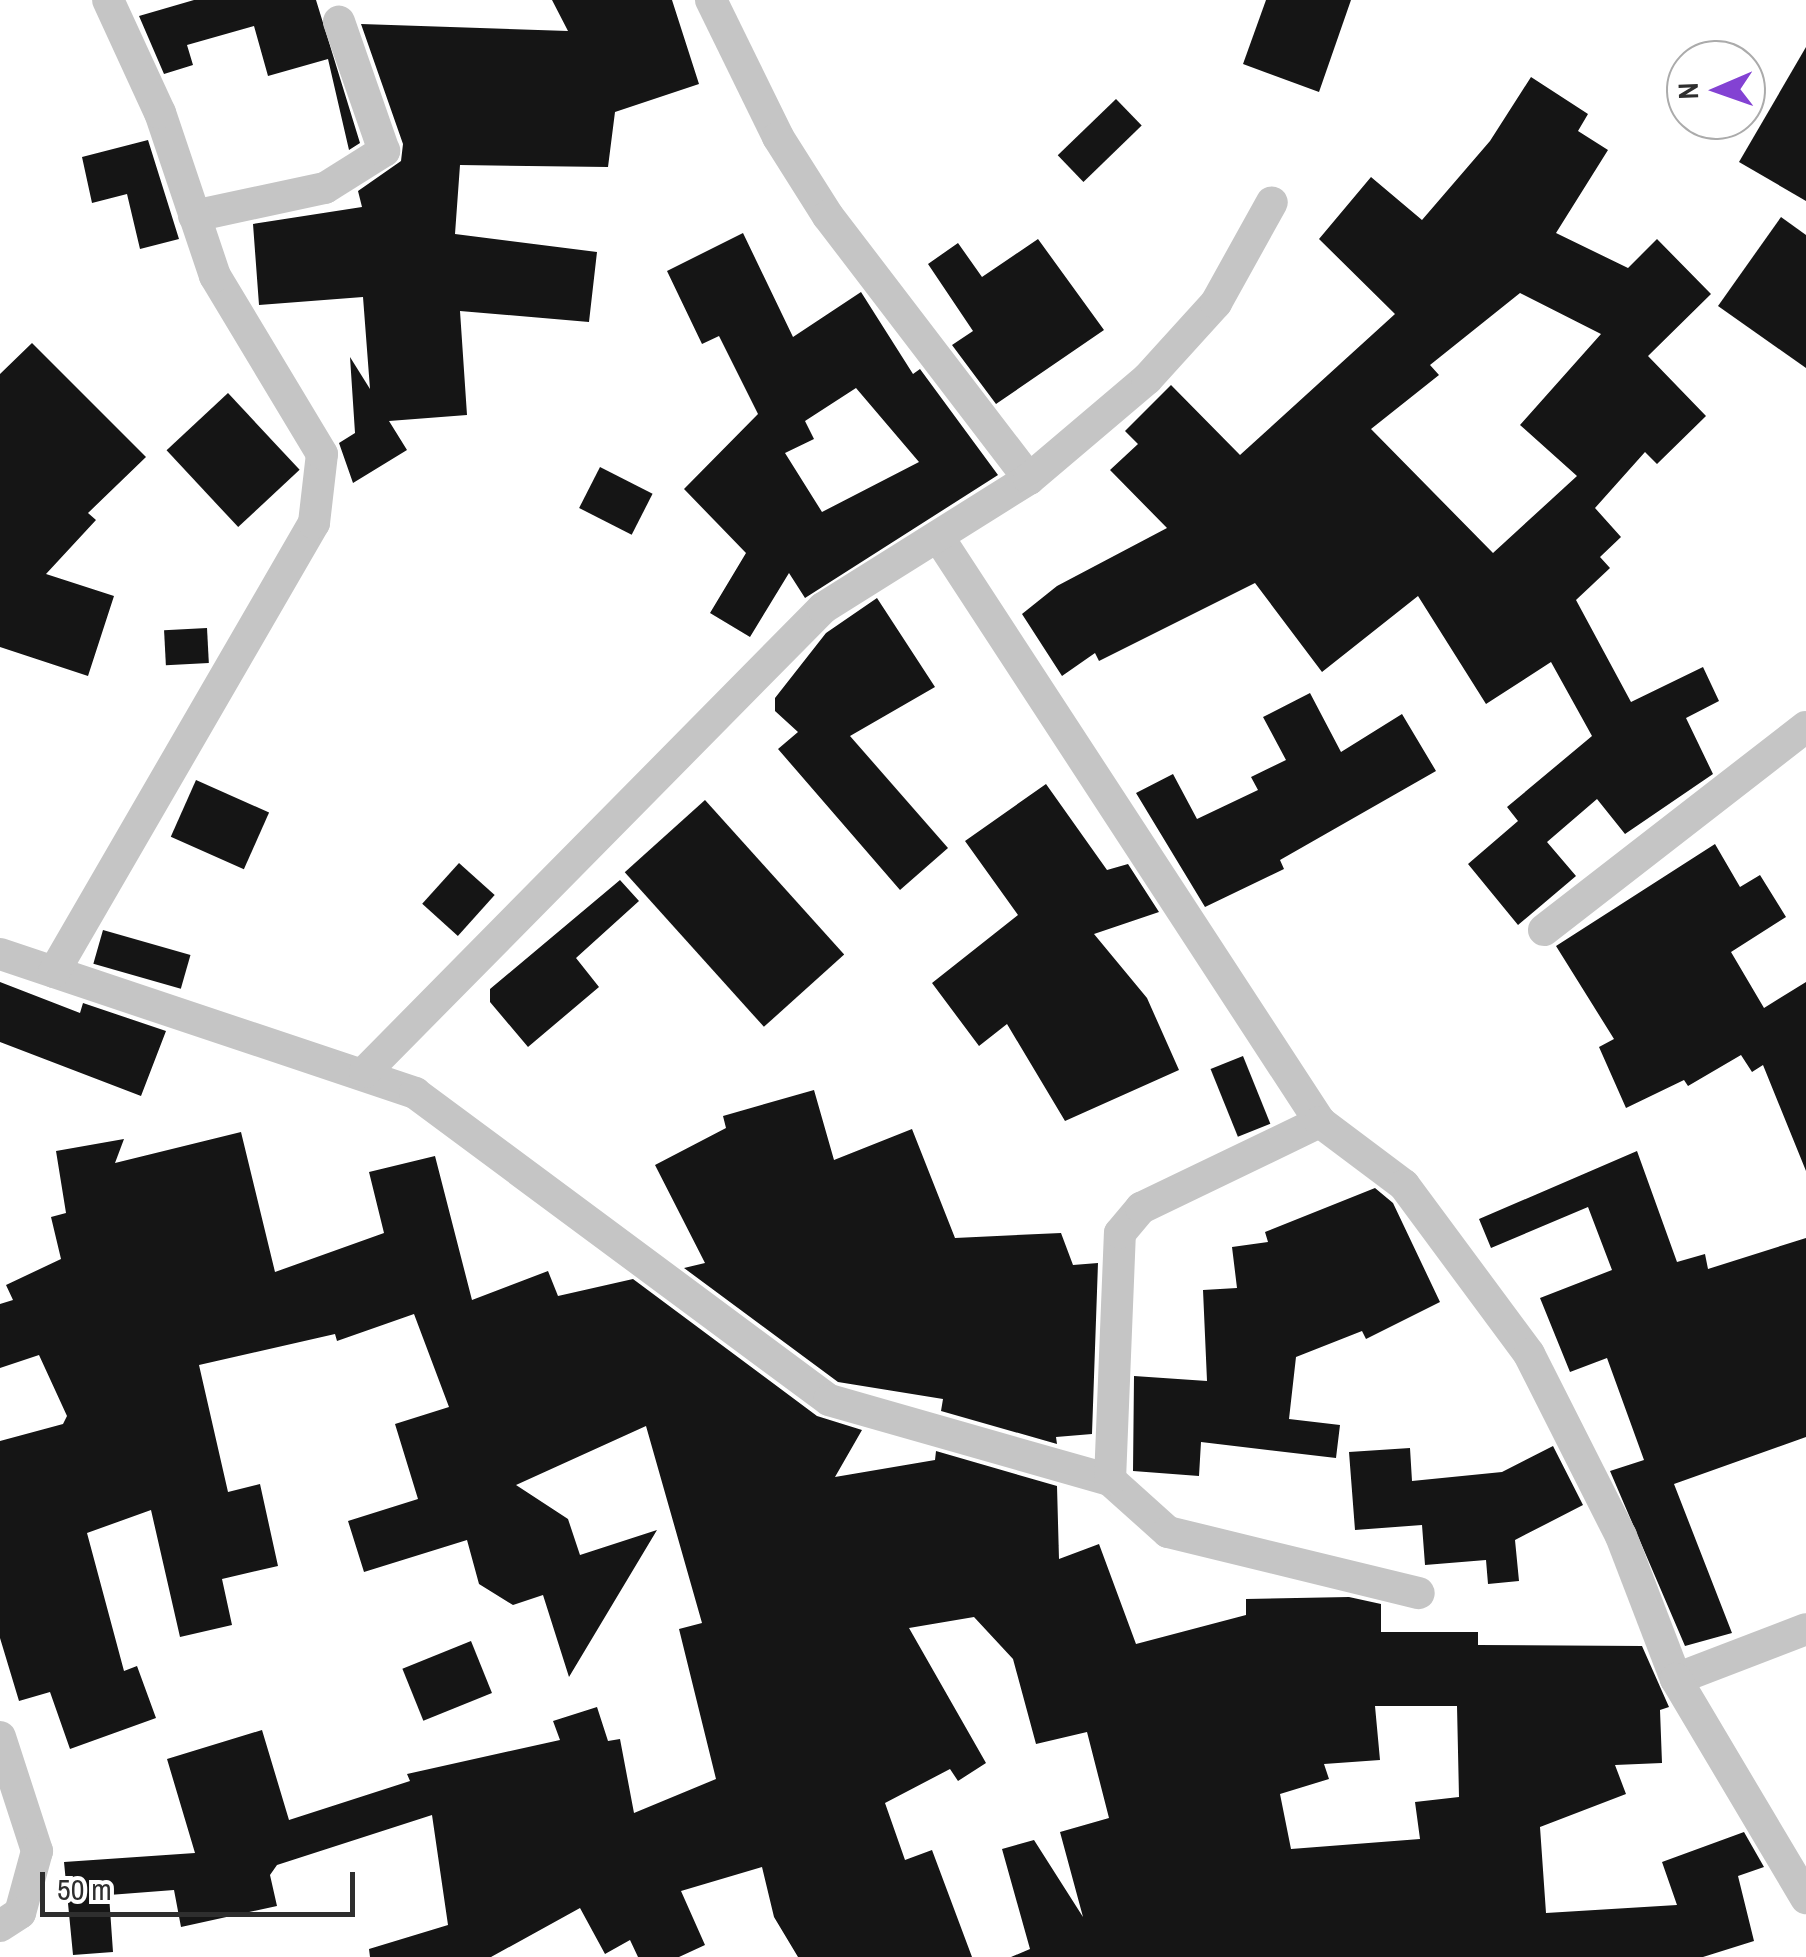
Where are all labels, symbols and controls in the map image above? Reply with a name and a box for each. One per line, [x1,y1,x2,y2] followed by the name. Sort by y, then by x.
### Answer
[1666,40,1766,140] north arrow
[1669,82,1707,100] text: N
[45,1852,360,1914] scale bar
[57,1869,112,1909] text: 50 m

